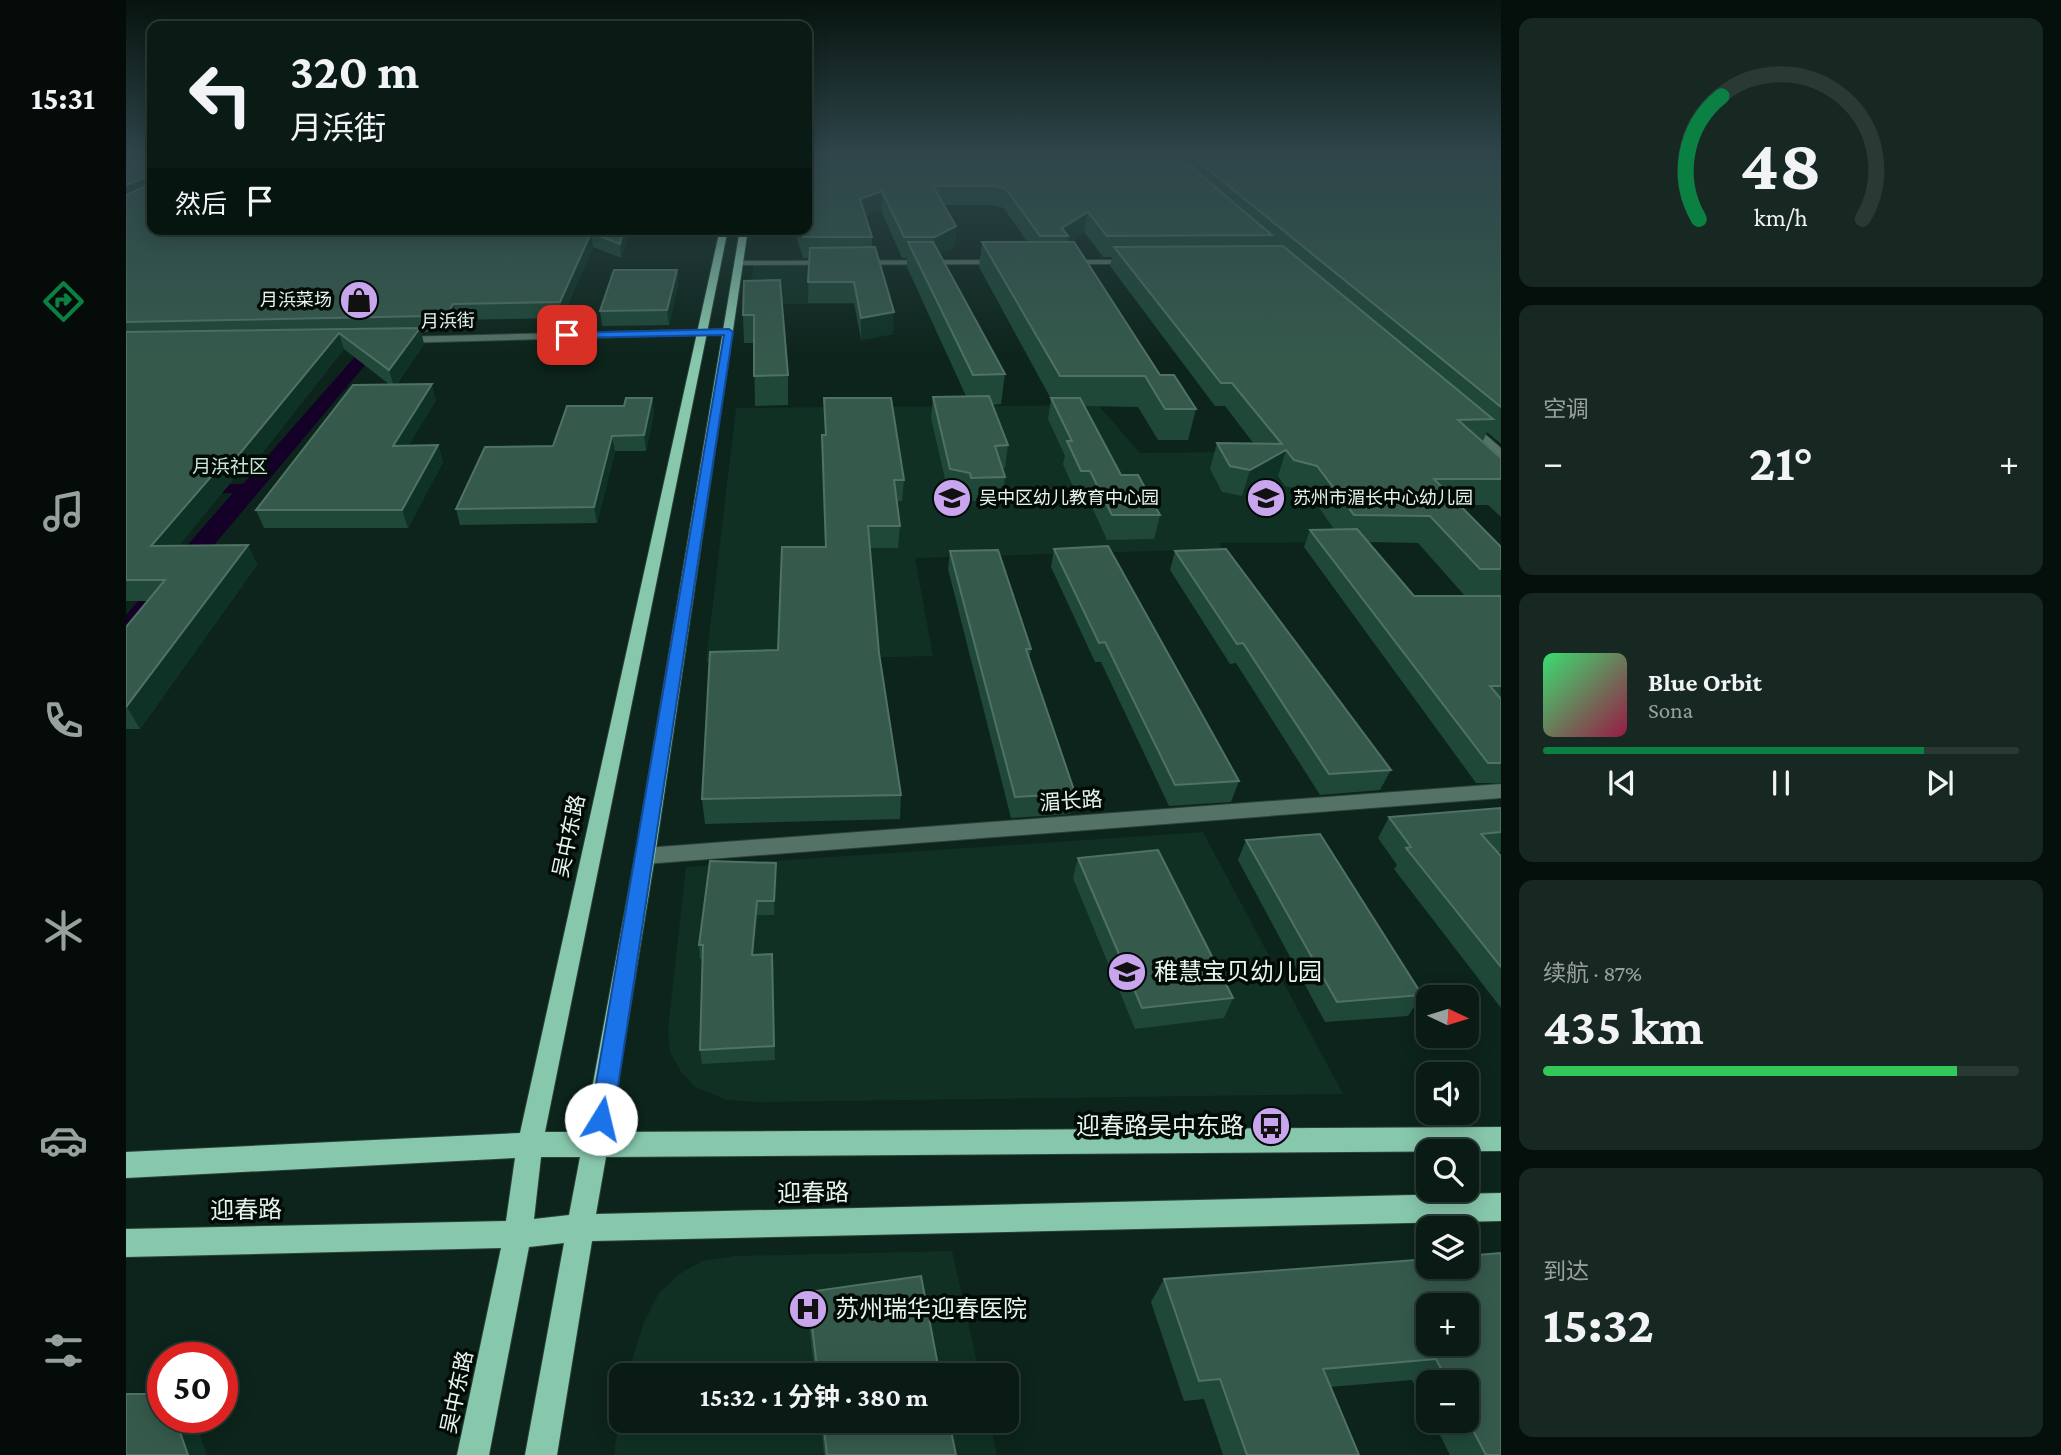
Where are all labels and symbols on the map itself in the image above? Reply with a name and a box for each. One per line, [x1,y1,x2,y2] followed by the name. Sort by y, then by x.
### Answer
[338,279,380,321] shop icon: 月浜菜场
[260,290,332,310] place label: 月浜菜场
[537,305,597,365] pin
[421,311,475,331] street label: 月浜街
[192,456,268,477] district label: 月浜社区
[931,477,973,519] school or university icon: 吴中区幼儿教育中心园
[1245,477,1287,519] school or university icon: 苏州市湄长中心幼儿园
[979,488,1159,508] place label: 吴中区幼儿教育中心园
[1293,488,1473,508] place label: 苏州市湄长中心幼儿园
[1039,787,1103,815] street label: 湄长路
[549,792,589,880] street label: 吴中东路
[1106,951,1148,993] school or university icon: 稚慧宝贝幼儿园
[1154,958,1322,985] place label: 稚慧宝贝幼儿园
[1416,985,1479,1048] north arrow
[564,1082,638,1156] position arrow
[1250,1105,1292,1147] bus stop icon: 迎春路吴中东路
[1076,1112,1244,1139] place label: 迎春路吴中东路
[777,1178,849,1207] street label: 迎春路
[210,1195,282,1224] street label: 迎春路
[787,1288,829,1330] hospital icon: 苏州瑞华迎春医院
[835,1295,1027,1322] place label: 苏州瑞华迎春医院
[147,1342,238,1433] speed limit sign: 50
[437,1348,477,1436] street label: 吴中东路

